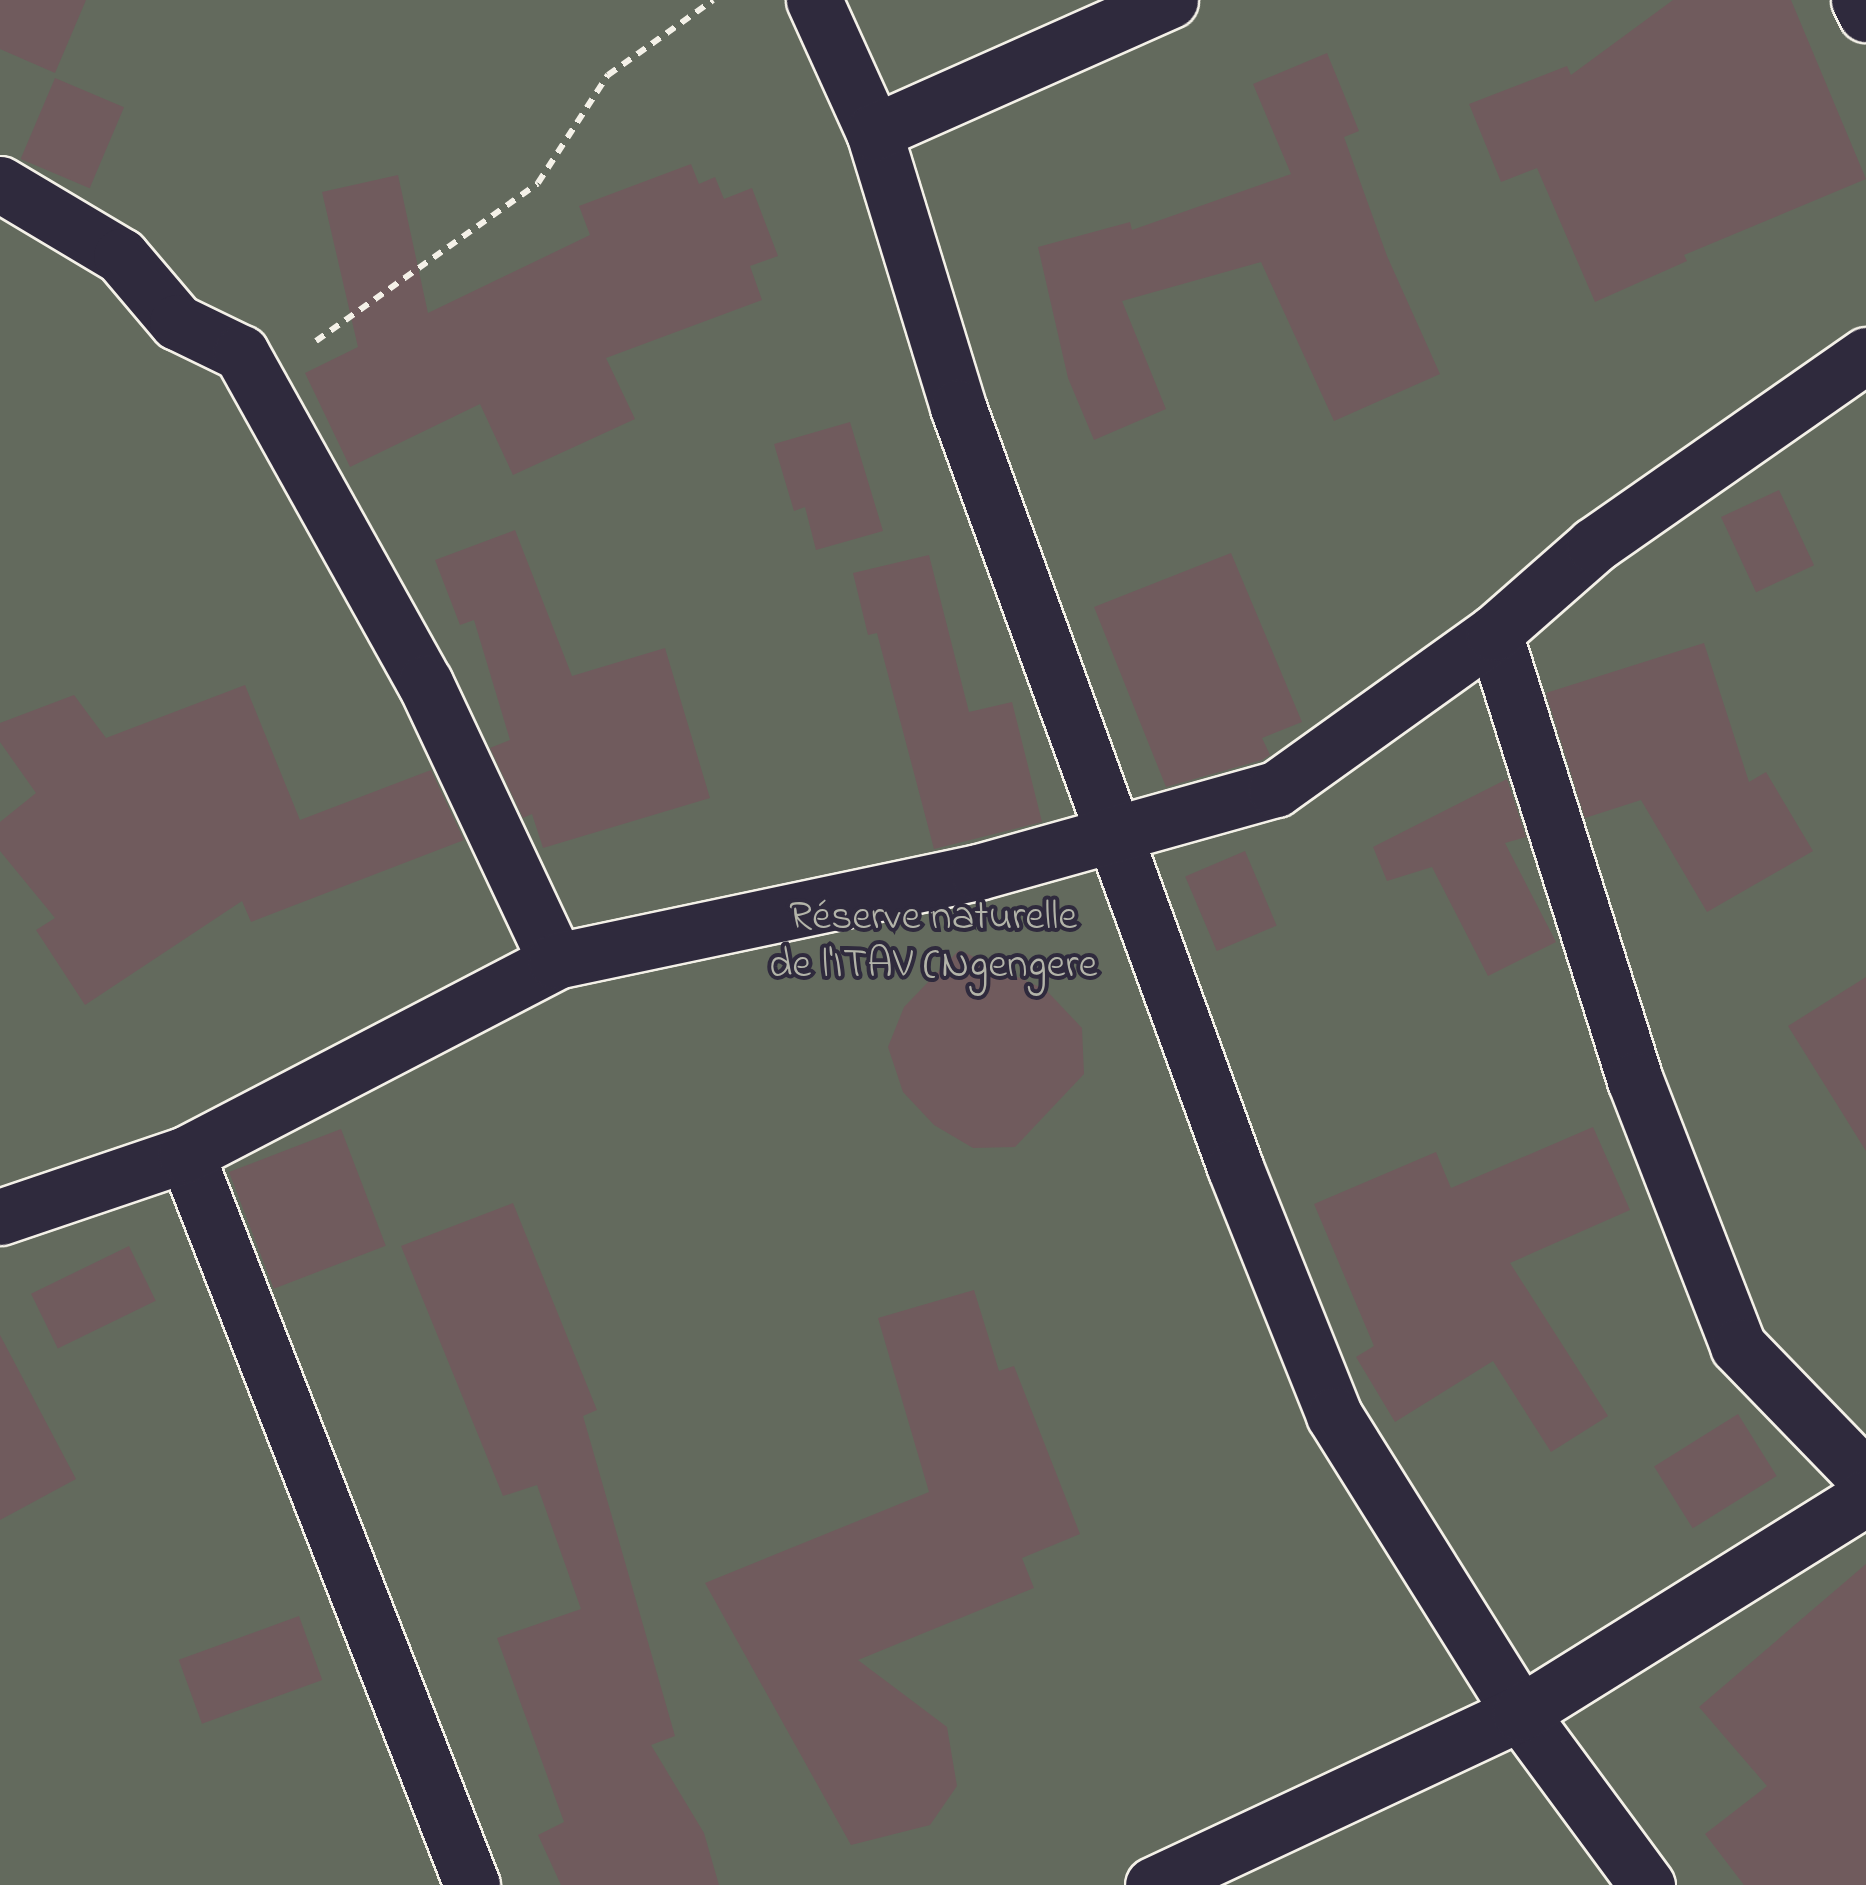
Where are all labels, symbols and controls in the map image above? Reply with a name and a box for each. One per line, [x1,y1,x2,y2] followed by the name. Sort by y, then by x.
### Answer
[769,893,1097,991] park label: Réserve naturelle de l'ITAV (Ngengere

